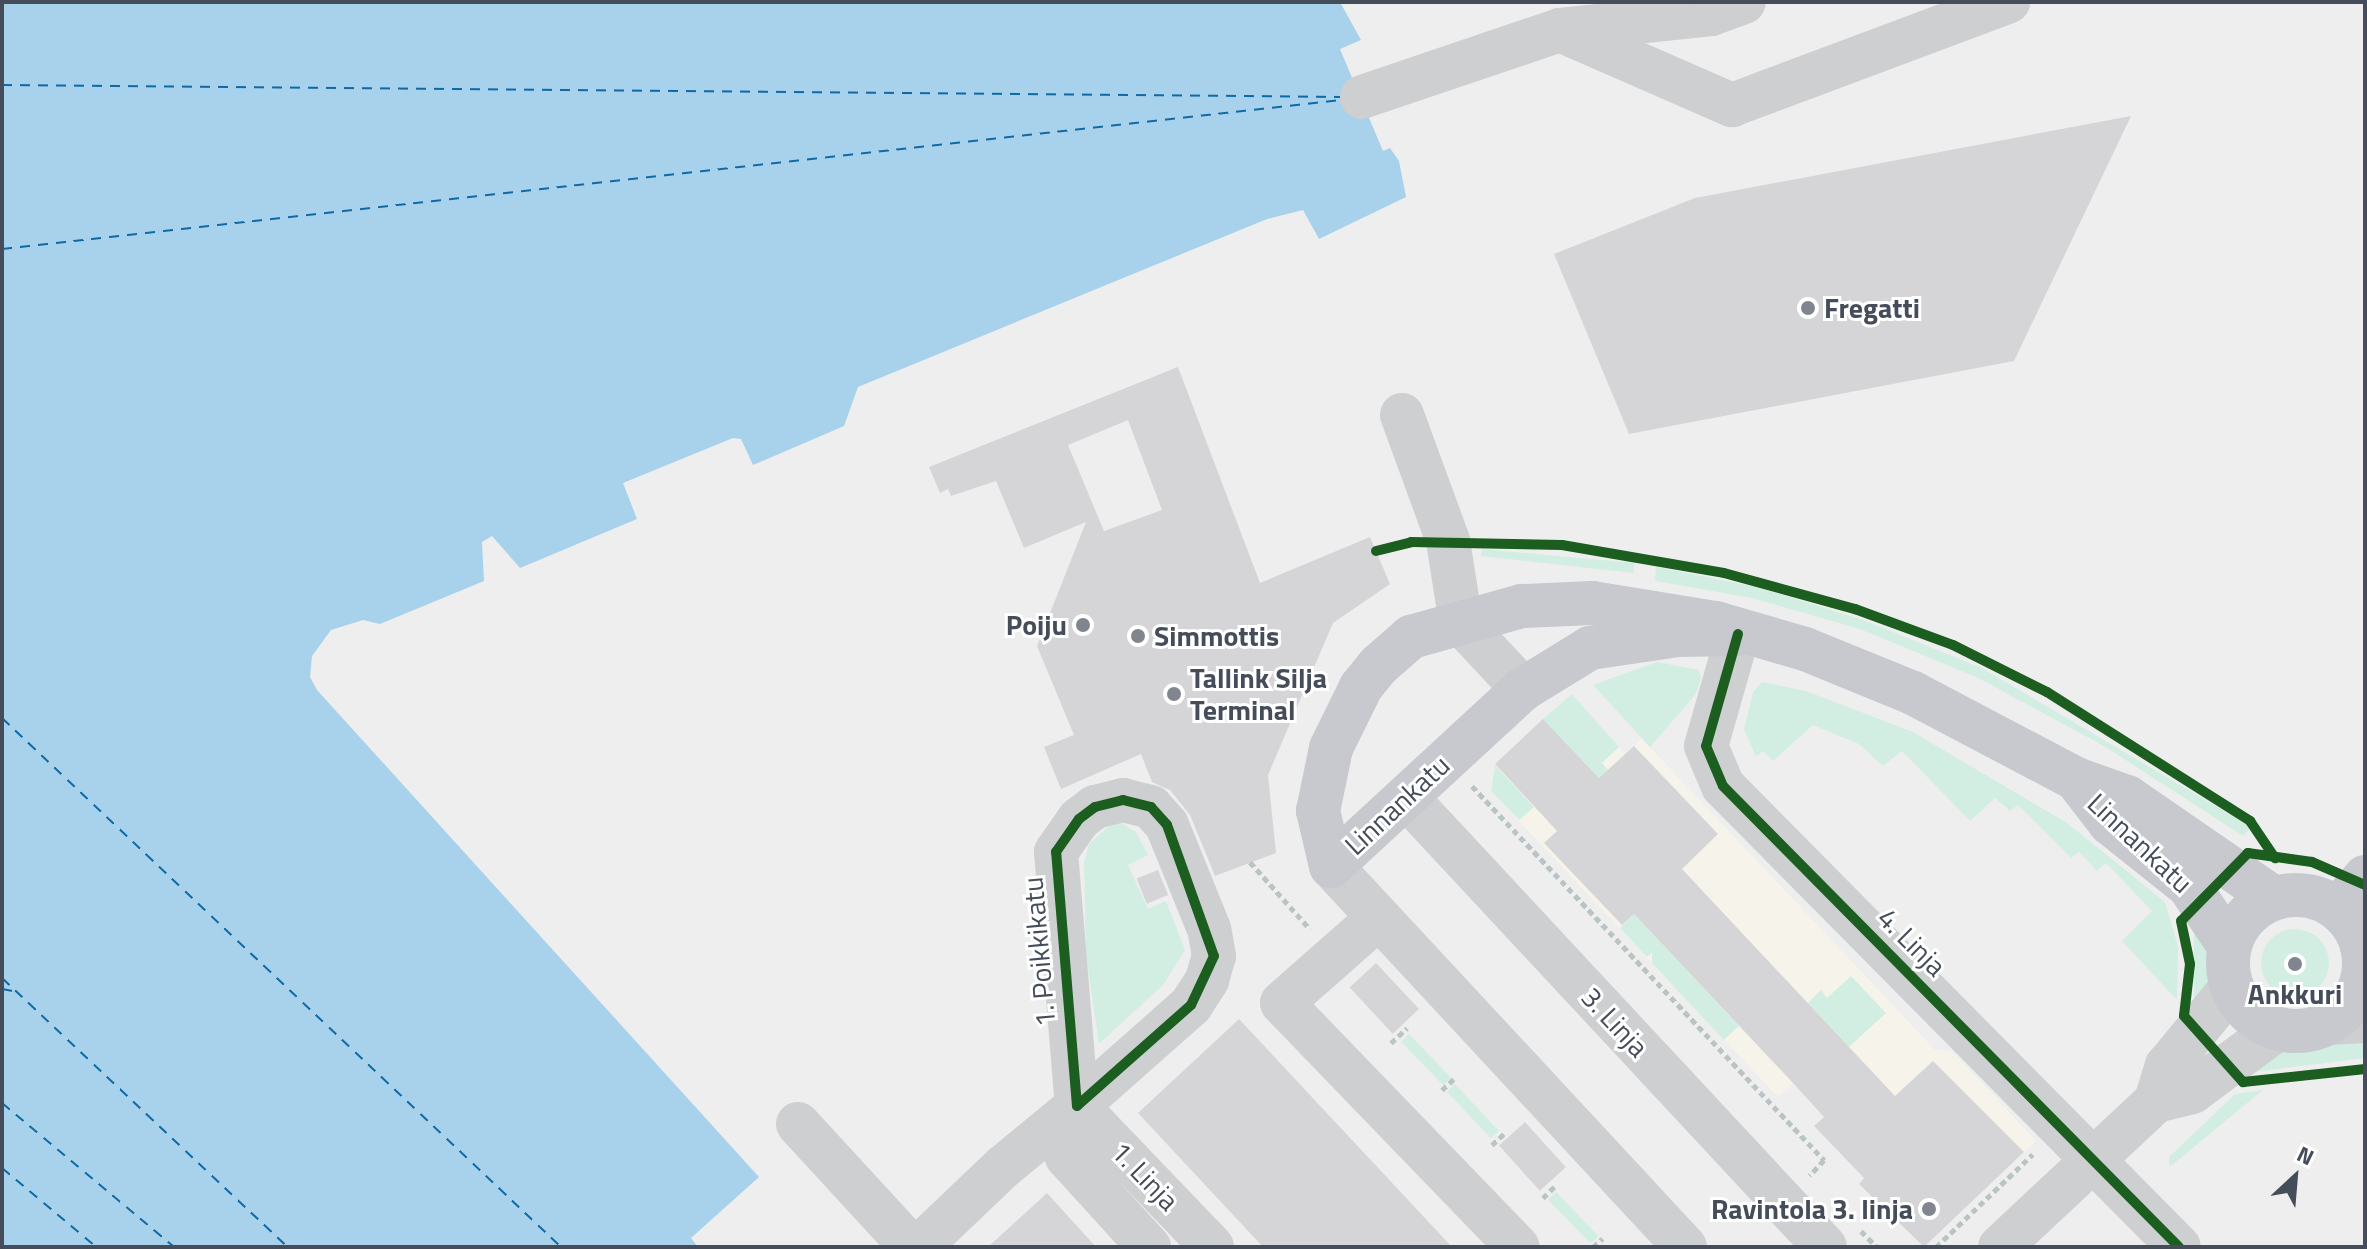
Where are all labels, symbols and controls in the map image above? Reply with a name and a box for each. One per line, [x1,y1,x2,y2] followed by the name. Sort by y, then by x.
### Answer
[1824,291,1920,325] place label: Fregatti
[1799,299,1817,317] marker: Fregatti
[1006,608,1067,642] place label: Poiju
[1074,616,1092,634] marker: Poiju
[1154,619,1279,653] place label: Simmottis
[1129,627,1147,645] marker: Simmottis
[1190,661,1327,727] place label: Tallink Silja Terminal
[1165,685,1183,703] marker: Tallink Silja Terminal
[1338,748,1456,862] street label: Linnankatu
[2081,786,2199,900] street label: Linnankatu
[1016,876,1062,1028] street label: 1. Poikkikatu
[1871,901,1953,983] street label: 4. Linja
[2286,955,2304,973] marker: Ankkuri
[2248,977,2342,1011] place label: Ankkuri
[1575,980,1655,1064] street label: 3. Linja
[1104,1135,1186,1217] street label: 1. Linja
[2255,1137,2335,1217] north arrow
[2291,1137,2320,1174] text: N
[1711,1192,1913,1226] place label: Ravintola 3. linja
[1920,1200,1938,1218] marker: Ravintola 3. linja

